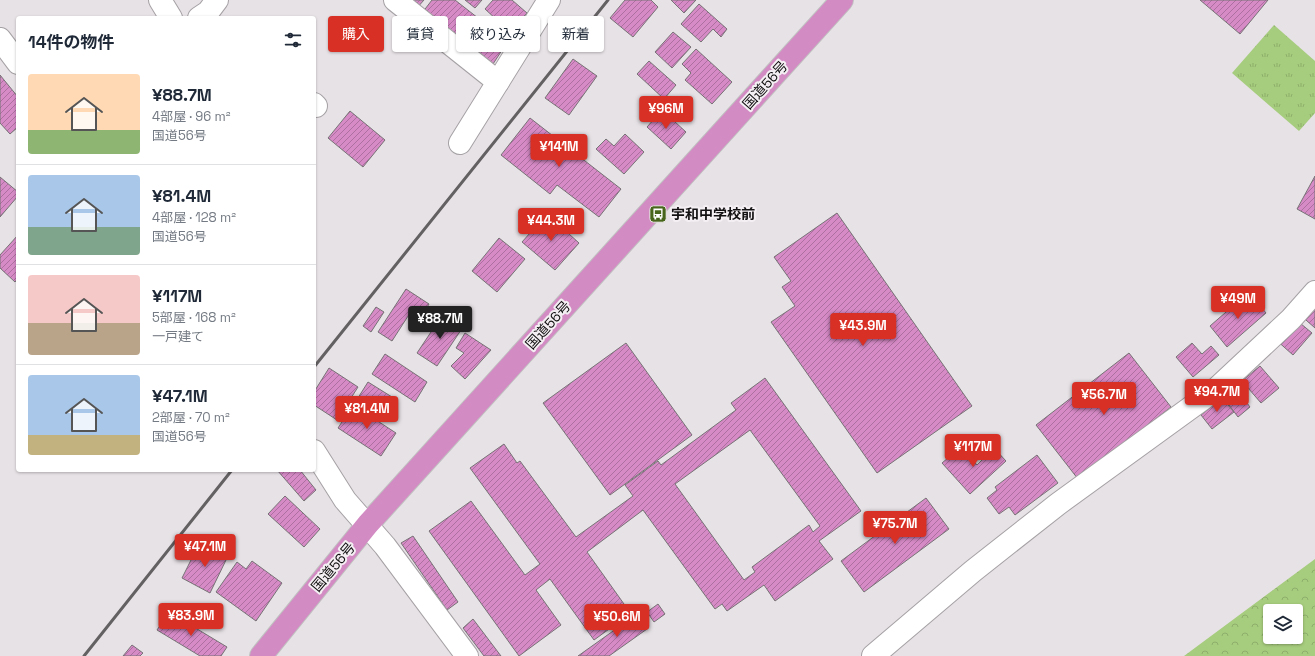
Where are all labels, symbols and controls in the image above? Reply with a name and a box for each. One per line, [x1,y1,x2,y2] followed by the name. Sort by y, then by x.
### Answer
[328,16,384,52] chip: 購入
[392,16,448,52] chip: 賃貸
[456,16,540,52] chip: 絞り込み
[548,16,604,52] chip: 新着
[282,29,304,51] icon: filters
[28,31,115,53] text: 14件の物件
[739,57,791,113] street label: 国道56号
[152,84,212,106] text: ¥88.7M
[60,90,108,138] icon: home
[642,96,690,130] pin: ¥96M
[648,100,684,117] text: ¥96M
[152,108,230,125] text: 4部屋 · 96 m²
[152,127,207,144] text: 国道56号
[531,134,587,168] pin: ¥141M
[539,138,579,155] text: ¥141M
[152,185,211,207] text: ¥81.4M
[60,191,108,239] icon: home
[648,204,668,224] bus stop icon: 宇和中学校前
[671,205,755,223] place label: 宇和中学校前
[518,208,584,242] pin: ¥44.3M
[152,209,236,226] text: 4部屋 · 128 m²
[527,212,575,229] text: ¥44.3M
[152,228,207,245] text: 国道56号
[152,285,202,307] text: ¥117M
[1214,286,1262,320] pin: ¥49M
[1220,290,1256,307] text: ¥49M
[60,291,108,339] icon: home
[522,297,574,353] street label: 国道56号
[407,306,473,340] pin: ¥88.7M
[152,309,236,326] text: 5部屋 · 168 m²
[417,310,463,327] text: ¥88.7M
[830,313,896,347] pin: ¥43.9M
[839,317,887,334] text: ¥43.9M
[152,328,204,345] text: 一戸建て
[1184,379,1250,413] pin: ¥94.7M
[1071,382,1137,416] pin: ¥56.7M
[1194,383,1240,400] text: ¥94.7M
[152,385,208,407] text: ¥47.1M
[1081,386,1127,403] text: ¥56.7M
[60,391,108,439] icon: home
[334,396,400,430] pin: ¥81.4M
[344,400,390,417] text: ¥81.4M
[152,409,230,426] text: 2部屋 · 70 m²
[152,428,207,445] text: 国道56号
[945,434,1001,468] pin: ¥117M
[954,438,992,455] text: ¥117M
[862,511,928,545] pin: ¥75.7M
[872,515,918,532] text: ¥75.7M
[172,534,238,568] pin: ¥47.1M
[184,538,226,555] text: ¥47.1M
[307,539,359,595] street label: 国道56号
[158,603,224,637] pin: ¥83.9M
[584,604,650,638] pin: ¥50.6M
[1263,604,1303,644] map controls
[1263,604,1303,644] button: layers
[167,607,215,624] text: ¥83.9M
[593,608,641,625] text: ¥50.6M

